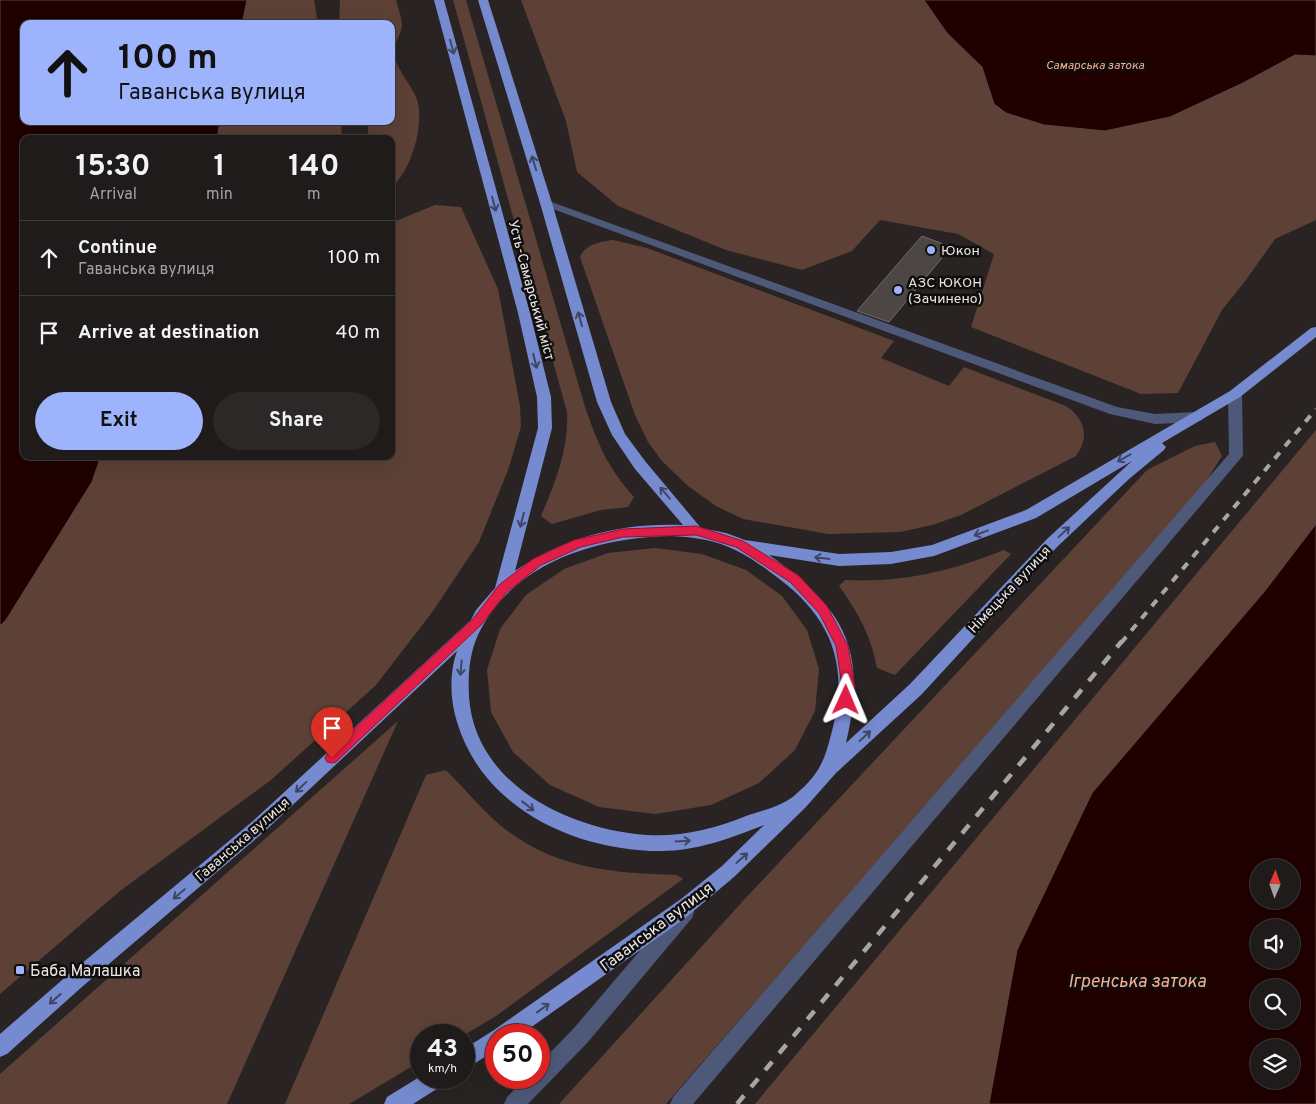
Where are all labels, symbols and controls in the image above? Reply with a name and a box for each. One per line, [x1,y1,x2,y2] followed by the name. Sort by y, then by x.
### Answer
[118,37,218,81] text: 100 m
[448,39,457,55] one-way arrow
[35,40,100,105] icon: ahead
[1046,58,1145,74] water label: Самарська затока
[118,80,306,107] text: Гаванська вулиця
[76,149,150,186] text: 15:30
[213,149,225,186] text: 1
[288,149,339,186] text: 140
[528,155,538,171] one-way arrow
[89,185,137,205] text: Arrival
[206,185,233,205] text: min
[307,185,321,205] text: m
[490,196,499,212] one-way arrow
[504,218,557,362] street label: Усть-Самарський міст
[78,236,157,260] text: Continue
[941,243,980,260] place label: Юкон
[35,244,63,272] icon: ahead
[925,244,937,256] marker: Юкон
[328,246,380,270] text: 100 m
[78,260,215,280] text: Гаванська вулиця
[908,275,982,308] place label: АЗС ЮКОН (Зачинено)
[892,284,904,296] marker: АЗС ЮКОН (Зачинено)
[574,311,584,327] one-way arrow
[35,319,63,347] icon: arrive
[78,321,259,345] text: Arrive at destination
[335,321,380,345] text: 40 m
[531,353,540,369] one-way arrow
[35,392,203,450] button: Exit
[213,392,380,450] button: Share
[1117,453,1132,463] one-way arrow
[659,487,671,500] one-way arrow
[516,511,526,527] one-way arrow
[1057,526,1070,538] one-way arrow
[973,529,989,538] one-way arrow
[965,543,1055,637] street label: Німецька вулиця
[814,553,830,563] one-way arrow
[457,659,466,675] one-way arrow
[819,673,871,725] position arrow
[311,707,353,758] pin
[318,714,346,742] icon: arrive
[859,730,872,742] one-way arrow
[294,781,307,793] one-way arrow
[192,795,294,886] street label: Гаванська вулиця
[521,800,534,811] one-way arrow
[674,837,690,846] one-way arrow
[736,852,749,863] one-way arrow
[1250,859,1300,909] north arrow
[1250,859,1300,1089] map controls
[597,879,718,977] street label: Гаванська вулиця
[172,888,185,899] one-way arrow
[1250,919,1300,969] button: sound
[30,962,140,982] place label: Баба Малашка
[14,964,26,976] marker: Баба Малашка
[1068,971,1207,994] water label: Ігренська затока
[1250,979,1300,1029] button: search
[48,993,61,1005] one-way arrow
[536,1003,550,1013] one-way arrow
[485,1024,550,1089] speed limit sign: 50
[427,1034,458,1066] text: 43
[1250,1039,1300,1089] button: layers
[428,1061,457,1077] text: km/h

